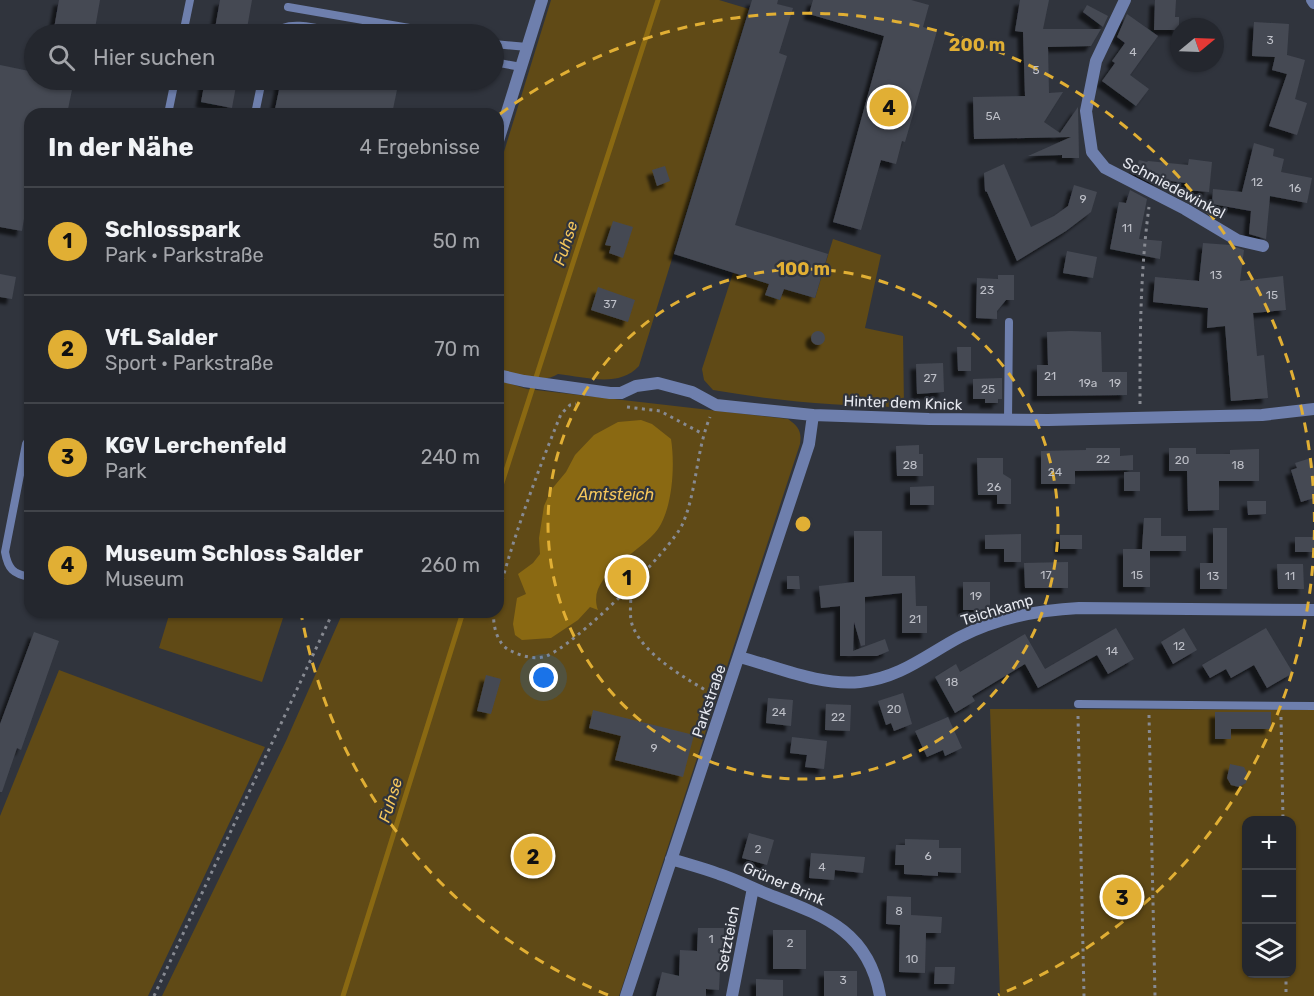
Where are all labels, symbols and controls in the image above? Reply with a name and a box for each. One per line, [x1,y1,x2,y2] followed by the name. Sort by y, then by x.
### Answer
[1170,18,1224,72] north arrow
[24,24,504,90] search box
[1266,33,1274,47] house number: 3
[949,34,1005,56] text: 200 m
[45,41,78,74] icon: search
[93,44,215,71] text: Hier suchen
[1129,45,1137,59] house number: 4
[1032,63,1040,77] house number: 5
[870,84,908,130] pin: 4
[985,109,1001,123] house number: 5A
[48,132,194,163] text: In der Nähe
[360,135,480,159] text: 4 Ergebnisse
[1120,153,1228,223] street label: Schmiedewinkel
[1251,175,1263,189] house number: 12
[1289,181,1301,195] house number: 16
[1079,192,1087,206] house number: 9
[105,216,241,243] text: Schlosspark
[549,218,582,268] water label: Fuhse
[1122,221,1132,235] house number: 11
[63,229,72,253] text: 1
[433,229,480,253] text: 50 m
[105,243,264,267] text: Park · Parkstraße
[776,258,830,280] text: 100 m
[1210,268,1222,282] house number: 13
[980,283,994,297] house number: 23
[1266,288,1278,302] house number: 15
[603,297,617,311] house number: 37
[105,324,218,351] text: VfL Salder
[61,337,74,361] text: 2
[434,337,480,361] text: 70 m
[105,351,274,375] text: Sport · Parkstraße
[1044,369,1056,383] house number: 21
[923,371,937,385] house number: 27
[1079,376,1097,390] house number: 19a
[1109,376,1121,390] house number: 19
[981,382,995,396] house number: 25
[843,392,963,414] street label: Hinter dem Knick
[105,432,287,459] text: KGV Lerchenfeld
[61,445,74,469] text: 3
[421,445,480,469] text: 240 m
[1096,452,1110,466] house number: 22
[1175,453,1189,467] house number: 20
[903,458,917,472] house number: 28
[1232,458,1244,472] house number: 18
[105,459,147,483] text: Park
[1048,465,1063,479] house number: 24
[987,480,1001,494] house number: 26
[577,485,654,504] water label: Amtsteich
[793,514,813,534] centre of rings
[105,540,363,567] text: Museum Schloss Salder
[61,553,74,577] text: 4
[421,553,480,577] text: 260 m
[608,554,646,600] pin: 1
[105,567,184,591] text: Museum
[1040,568,1052,582] house number: 17
[1131,568,1143,582] house number: 15
[1207,569,1219,583] house number: 13
[1285,569,1295,583] house number: 11
[970,589,982,603] house number: 19
[959,590,1035,630] street label: Teichkamp
[909,612,921,626] house number: 21
[1173,639,1185,653] house number: 12
[1106,644,1119,658] house number: 14
[688,662,730,740] street label: Parkstraße
[529,663,558,692] your location
[946,675,958,689] house number: 18
[887,702,901,716] house number: 20
[772,705,787,719] house number: 24
[831,710,845,724] house number: 22
[650,741,658,755] house number: 9
[375,775,406,825] water label: Fuhse
[1242,816,1296,978] map controls
[1242,816,1296,870] button: +
[514,834,552,878] pin: 2
[754,842,762,856] house number: 2
[924,849,932,863] house number: 6
[740,859,828,910] street label: Grüner Brink
[818,860,826,874] house number: 4
[1242,870,1296,924] button: −
[1102,874,1142,920] pin: 3
[895,904,903,918] house number: 8
[713,905,743,973] street label: Setzteich
[1242,924,1296,978] button: layers
[708,932,714,946] house number: 1
[786,936,794,950] house number: 2
[906,952,918,966] house number: 10
[839,973,847,987] house number: 3

